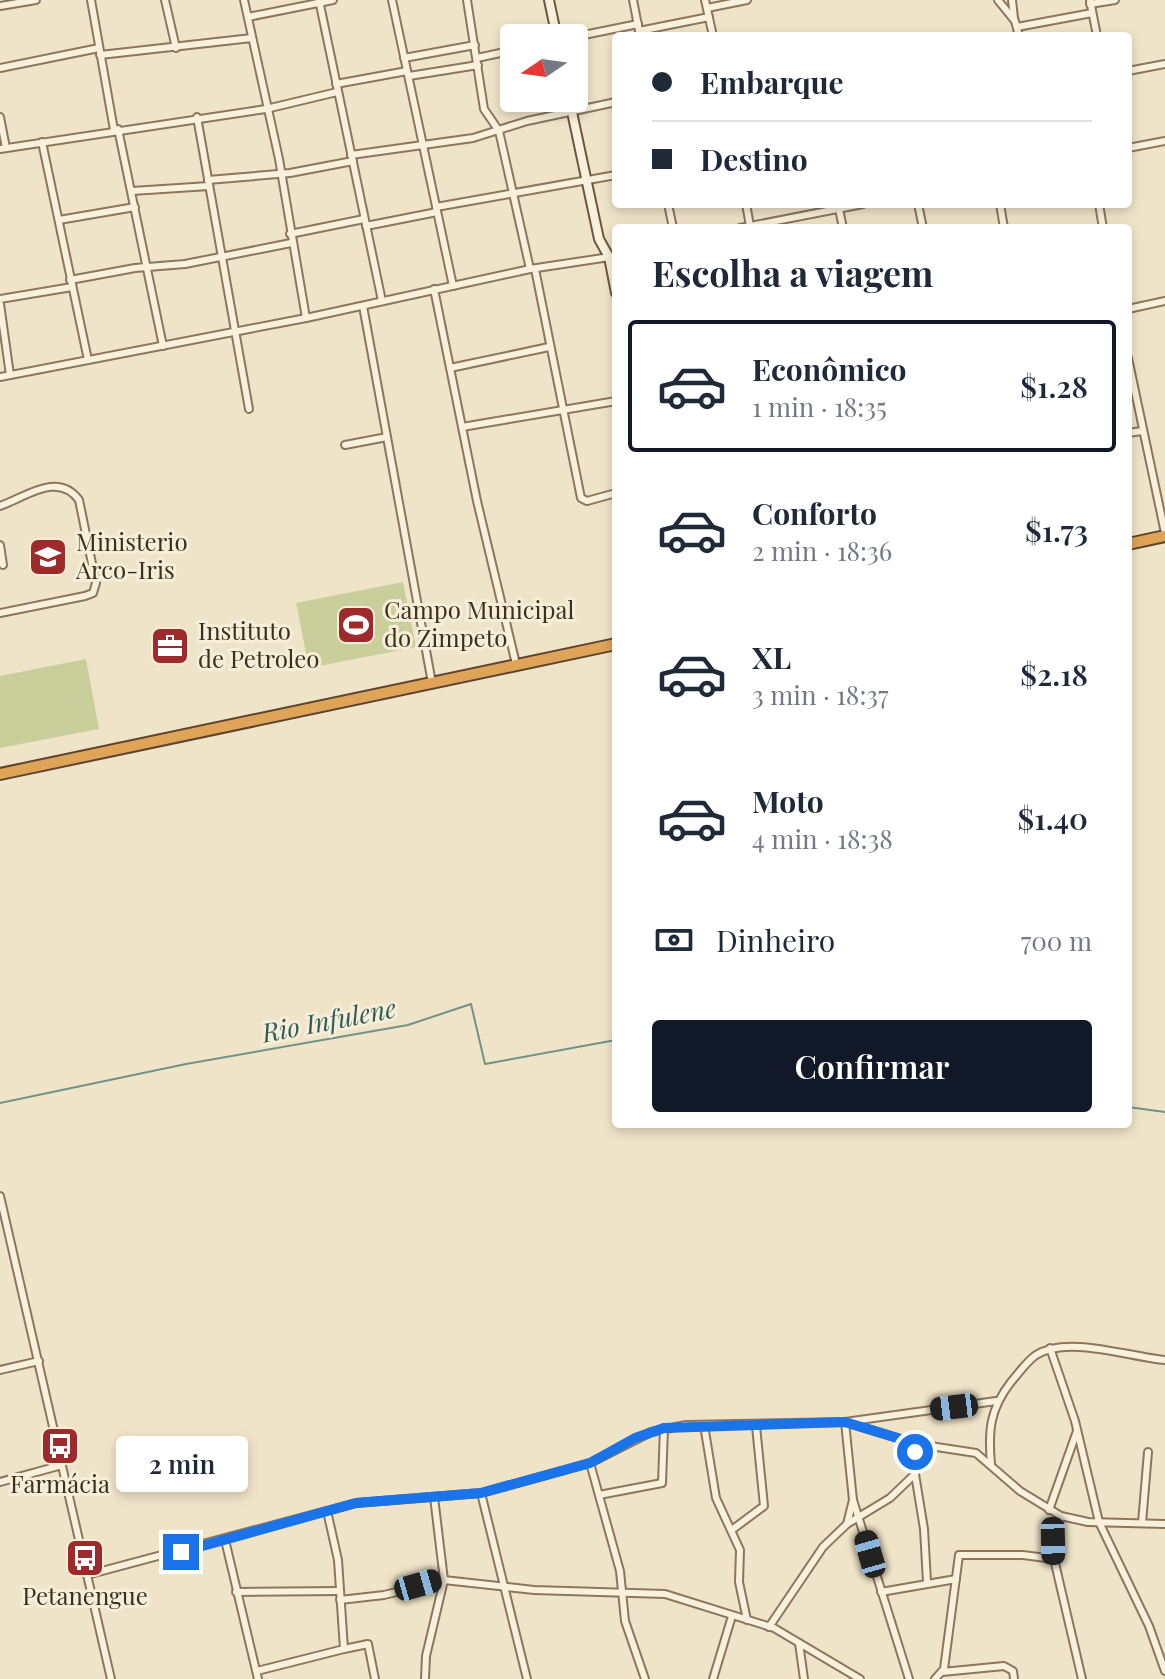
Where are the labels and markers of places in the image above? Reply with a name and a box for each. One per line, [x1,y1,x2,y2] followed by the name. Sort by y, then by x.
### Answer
[75,525,188,585] place label: Ministerio Arco-Iris
[27,536,69,578] school or university icon: Ministerio Arco-Iris
[384,593,574,653] place label: Campo Municipal do Zimpeto
[335,604,377,646] sports icon: Campo Municipal do Zimpeto
[198,614,320,674] place label: Instituto de Petroleo
[149,625,191,667] office icon: Instituto de Petroleo
[39,1425,81,1467] bus stop icon: Farmácia
[10,1467,110,1499] place label: Farmácia
[64,1537,106,1579] bus stop icon: Petanengue
[22,1579,148,1611] place label: Petanengue

